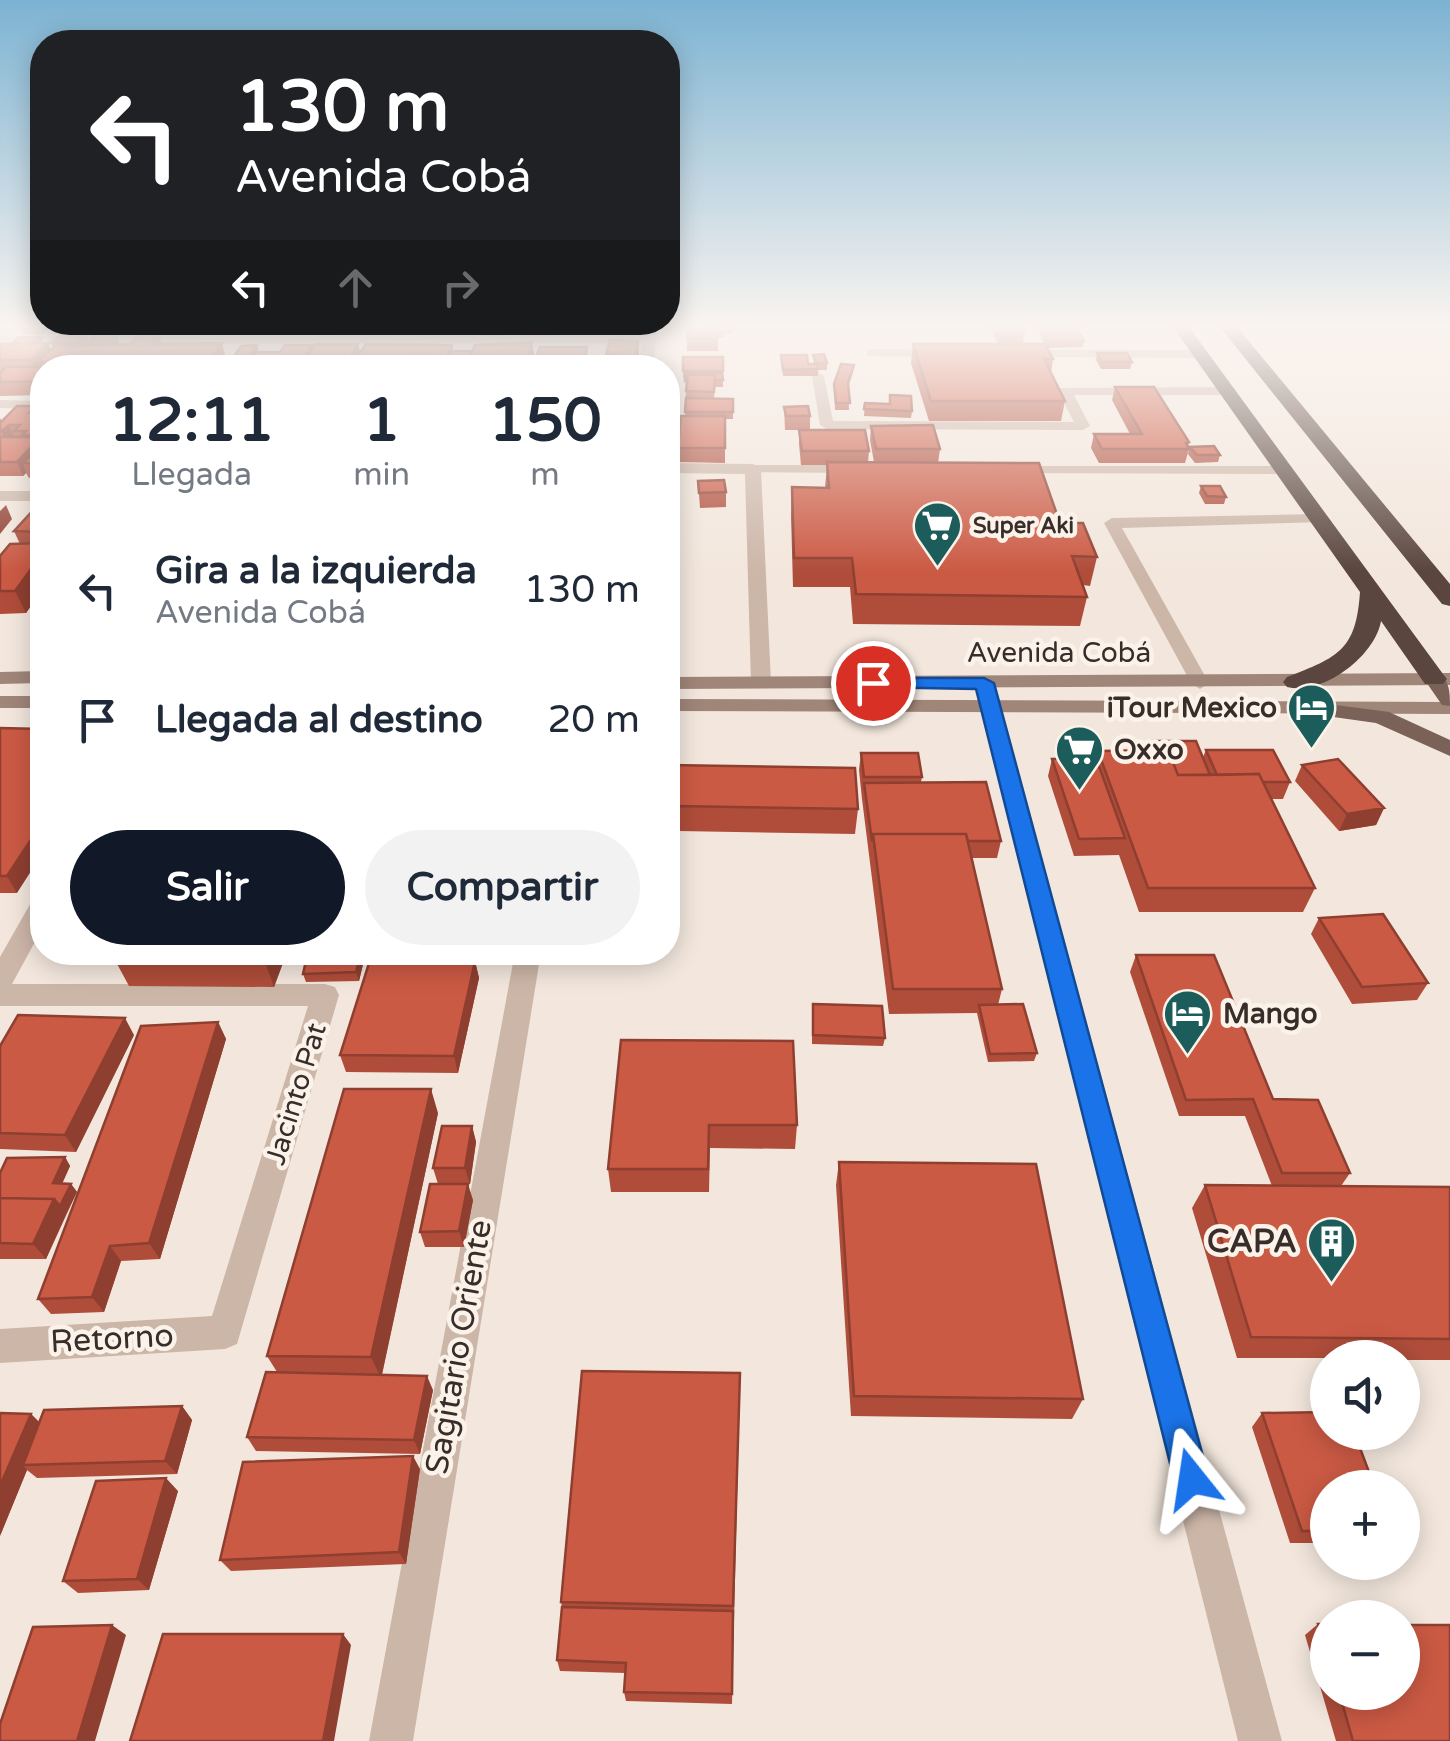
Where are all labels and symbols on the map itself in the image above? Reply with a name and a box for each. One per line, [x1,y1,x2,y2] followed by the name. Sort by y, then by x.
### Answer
[912,500,964,568] supermarket icon: Super Aki
[973,513,1074,539] place label: Super Aki
[967,636,1151,670] street label: Avenida Cobá
[831,641,916,726] pin
[1286,682,1338,750] hotel icon: iTour Mexico
[1107,691,1277,725] place label: iTour Mexico
[1053,724,1105,792] supermarket icon: Oxxo
[1114,733,1184,767] place label: Oxxo
[1162,988,1214,1056] hotel icon: Mango
[1223,997,1318,1031] place label: Mango
[258,1019,334,1169] street label: Jacinto Pat
[1306,1216,1358,1284] building icon: CAPA
[418,1217,500,1477] street label: Sagitario Oriente
[1207,1223,1297,1261] place label: CAPA
[49,1317,175,1361] street label: Retorno
[1140,1427,1244,1531] position arrow

